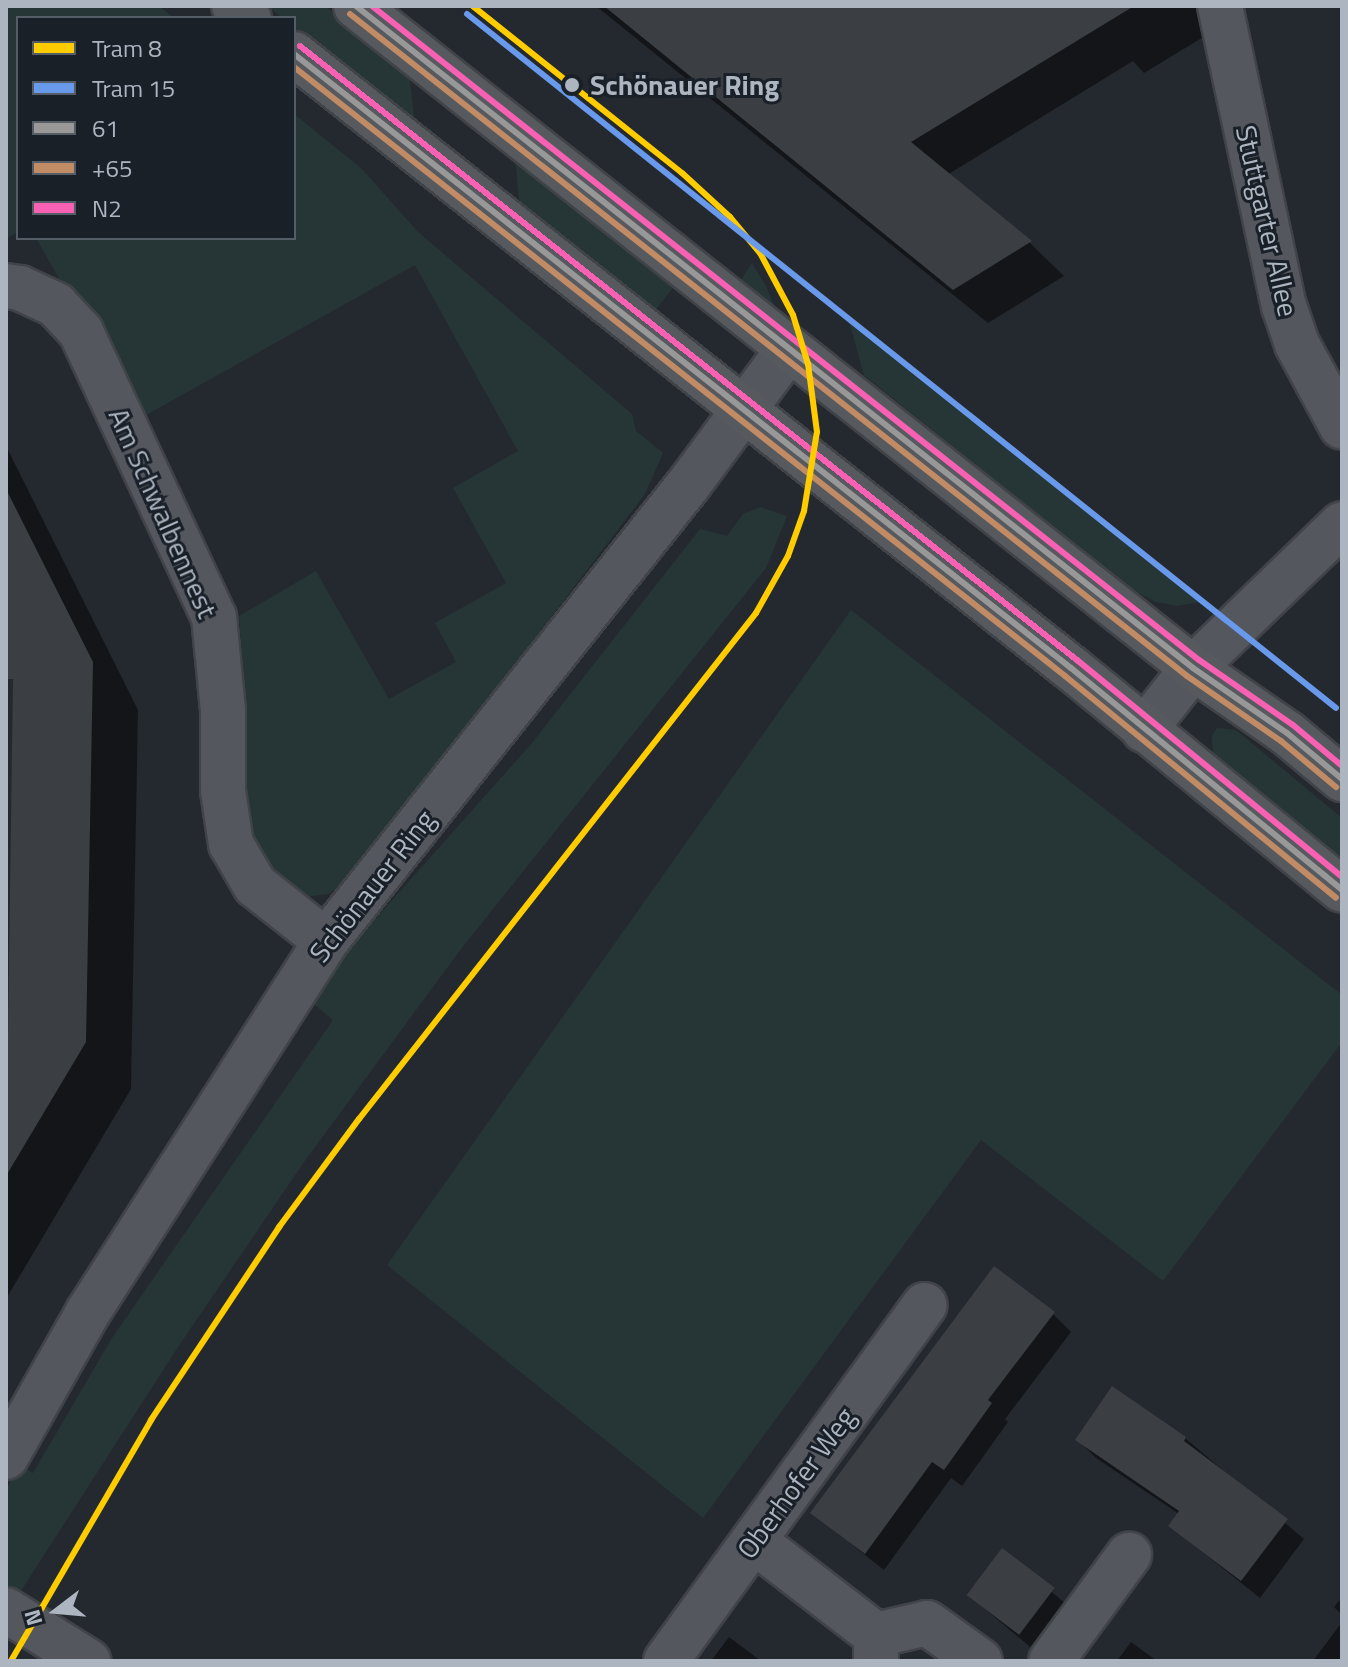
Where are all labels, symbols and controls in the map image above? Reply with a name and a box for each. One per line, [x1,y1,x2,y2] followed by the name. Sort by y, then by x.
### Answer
[16,16,296,240] legend
[92,30,162,66] text: Tram 8
[590,68,779,102] place label: Schönauer Ring
[92,70,175,106] text: Tram 15
[561,74,583,96] marker: Schönauer Ring
[92,110,119,146] text: 61
[1229,122,1305,320] street label: Stuttgarter Allee
[92,150,132,186] text: +65
[92,190,122,226] text: N2
[102,403,224,623] street label: Am Schwalbennest
[302,803,442,969] street label: Schönauer Ring
[730,1401,862,1565] street label: Oberhofer Weg
[16,1571,96,1651] north arrow
[14,1606,51,1630] text: N

